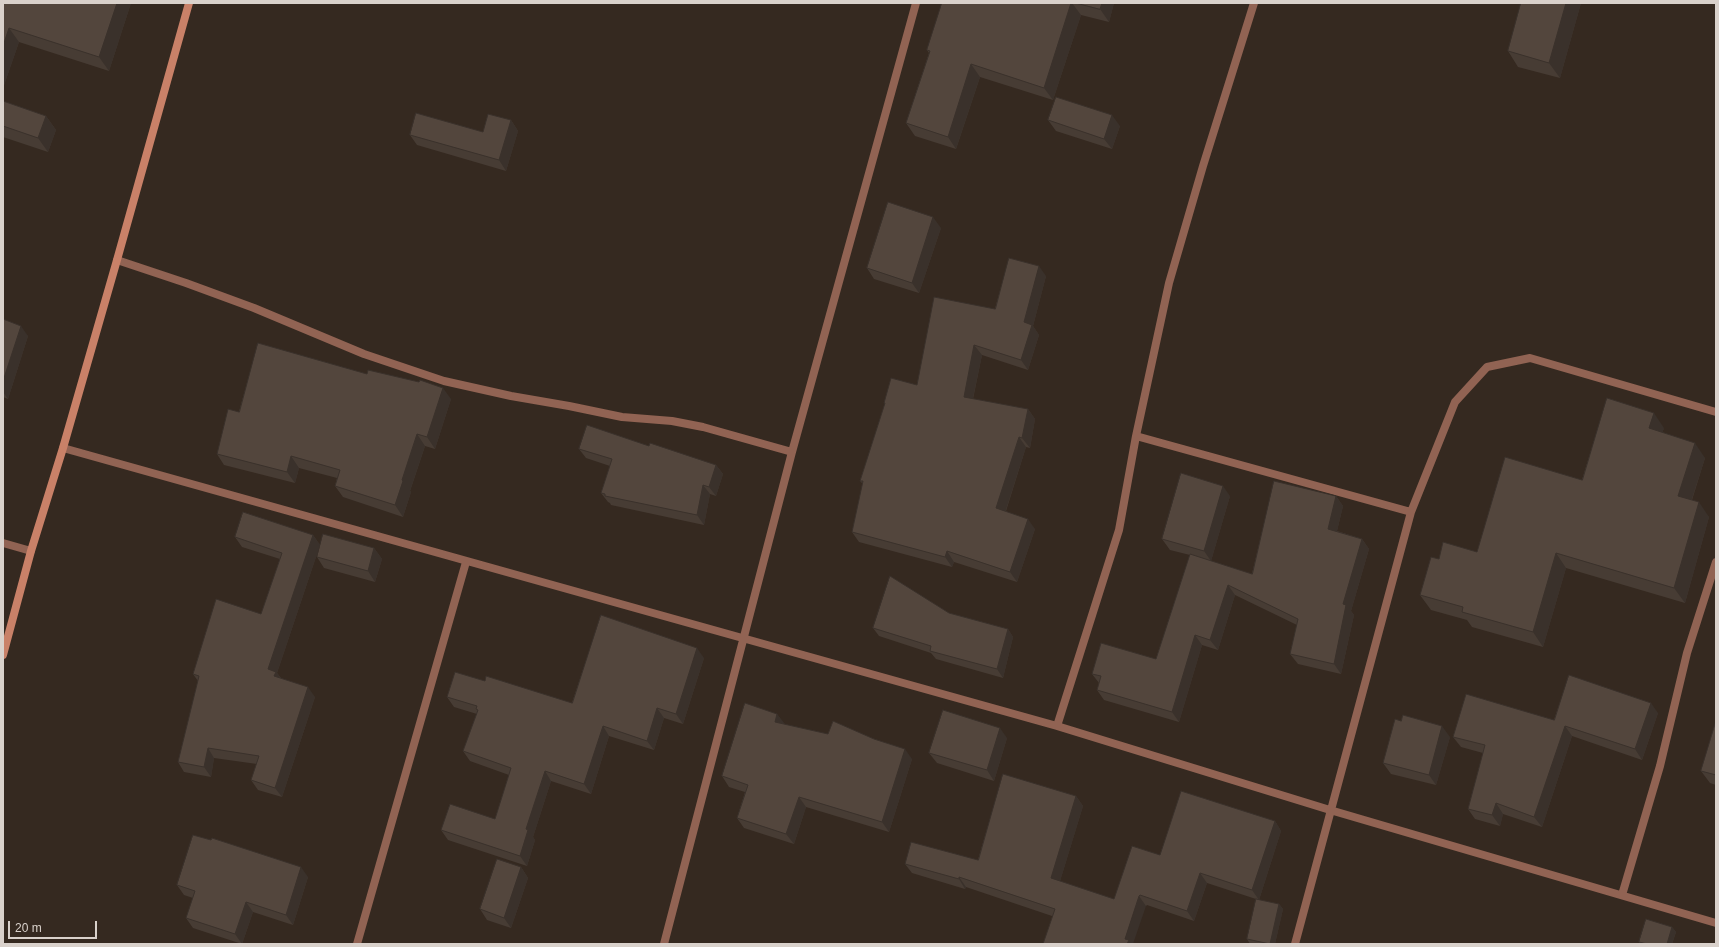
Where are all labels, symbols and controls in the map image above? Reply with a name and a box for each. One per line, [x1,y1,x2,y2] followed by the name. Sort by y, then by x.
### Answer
[10,913,99,939] scale bar
[15,921,42,935] text: 20 m

